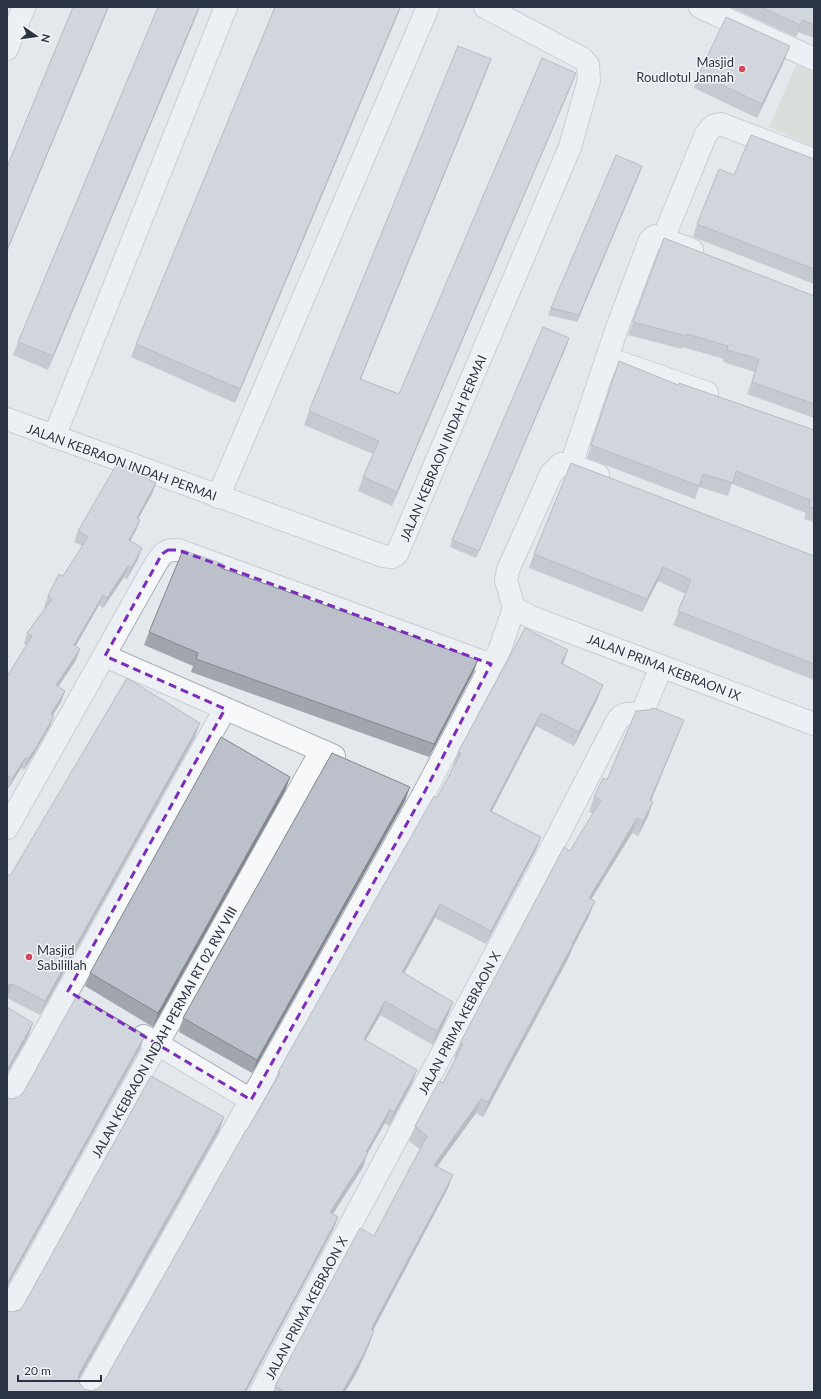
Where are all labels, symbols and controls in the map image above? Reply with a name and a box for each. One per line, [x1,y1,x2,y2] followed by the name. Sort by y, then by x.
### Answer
[16,16,56,56] north arrow
[39,33,54,44] text: N
[636,54,734,85] place label: Masjid Roudlotul Jannah
[737,64,747,74] marker: Masjid Roudlotul Jannah
[396,352,490,544] street label: JALAN KEBRAON INDAH PERMAI
[25,420,219,504] street label: JALAN KEBRAON INDAH PERMAI
[585,630,744,704] street label: JALAN PRIMA KEBRAON IX
[88,903,240,1161] street label: JALAN KEBRAON INDAH PERMAI RT 02 RW VIII
[37,942,87,973] place label: Masjid Sabilillah
[414,948,504,1097] street label: JALAN PRIMA KEBRAON X
[24,952,34,962] marker: Masjid Sabilillah
[261,1233,351,1382] street label: JALAN PRIMA KEBRAON X
[18,1357,101,1383] scale bar
[24,1363,51,1378] text: 20 m

